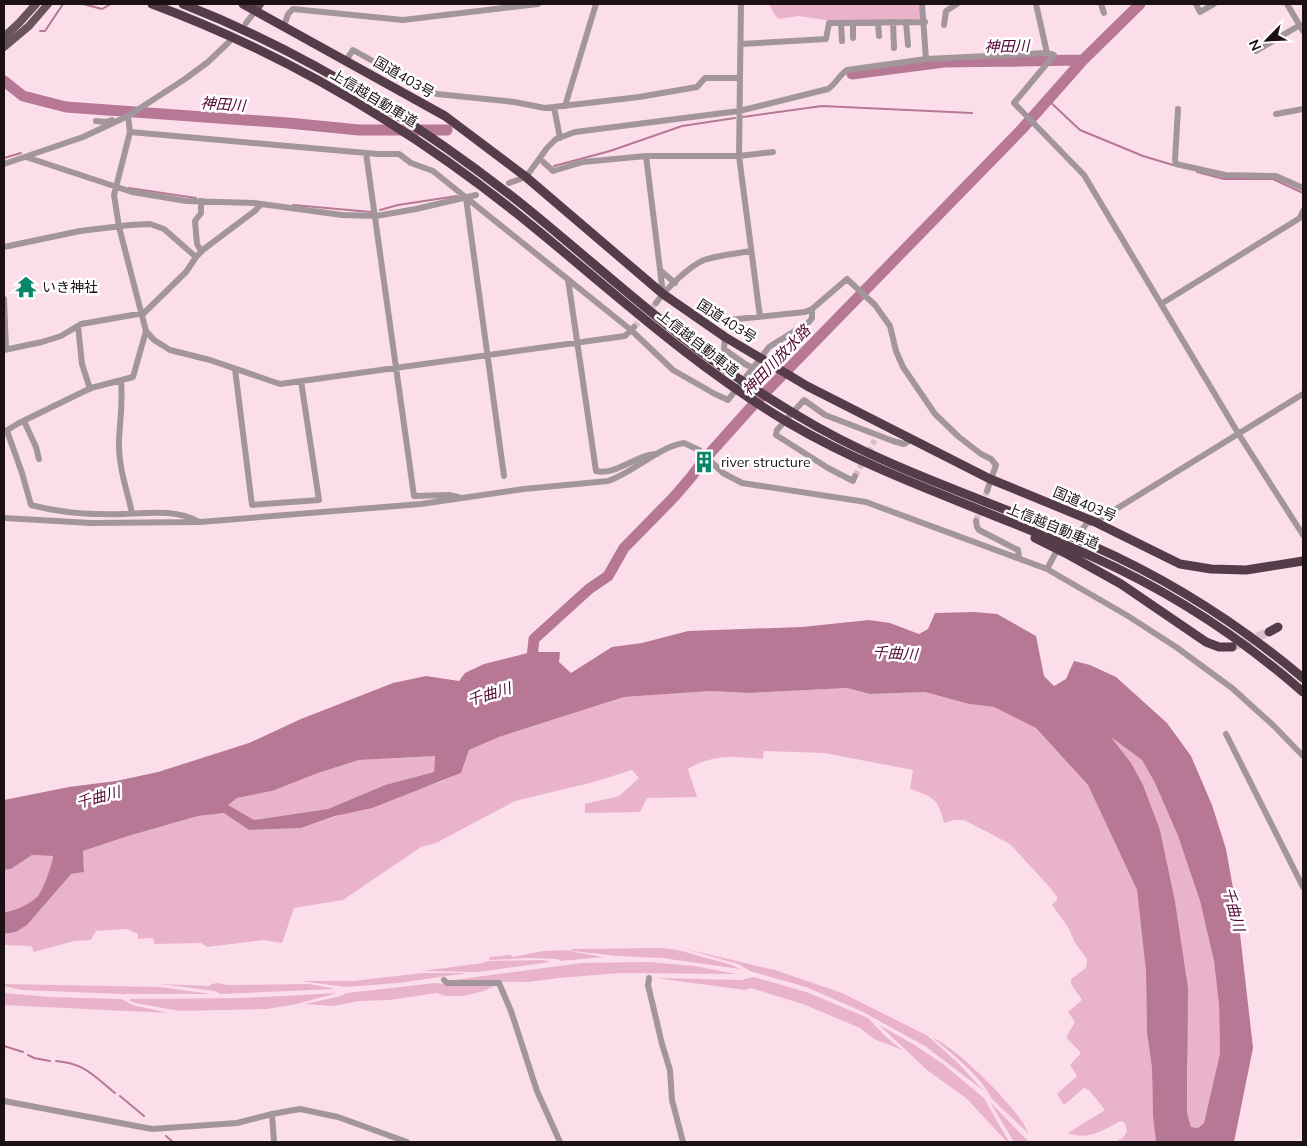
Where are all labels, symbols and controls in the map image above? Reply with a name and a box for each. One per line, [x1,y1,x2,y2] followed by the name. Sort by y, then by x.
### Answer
[1242,15,1292,65] north arrow
[984,36,1032,56] water label: 神田川
[1245,37,1265,54] text: N
[370,52,438,102] street label: 国道403号
[327,65,421,131] street label: 上信越自動車道
[200,93,248,115] water label: 神田川
[13,274,39,300] temple icon: いき神社
[42,278,98,296] place label: いき神社
[694,295,760,347] street label: 国道403号
[654,306,742,380] street label: 上信越自動車道
[738,320,815,399] water label: 神田川放水路
[691,449,717,475] building icon: river structure
[721,453,811,471] place label: river structure
[1051,483,1119,525] street label: 国道403号
[1004,499,1102,553] street label: 上信越自動車道
[872,642,920,664] water label: 千曲川
[465,678,515,710] water label: 千曲川
[74,781,124,812] water label: 千曲川
[1219,885,1250,935] water label: 千曲川

